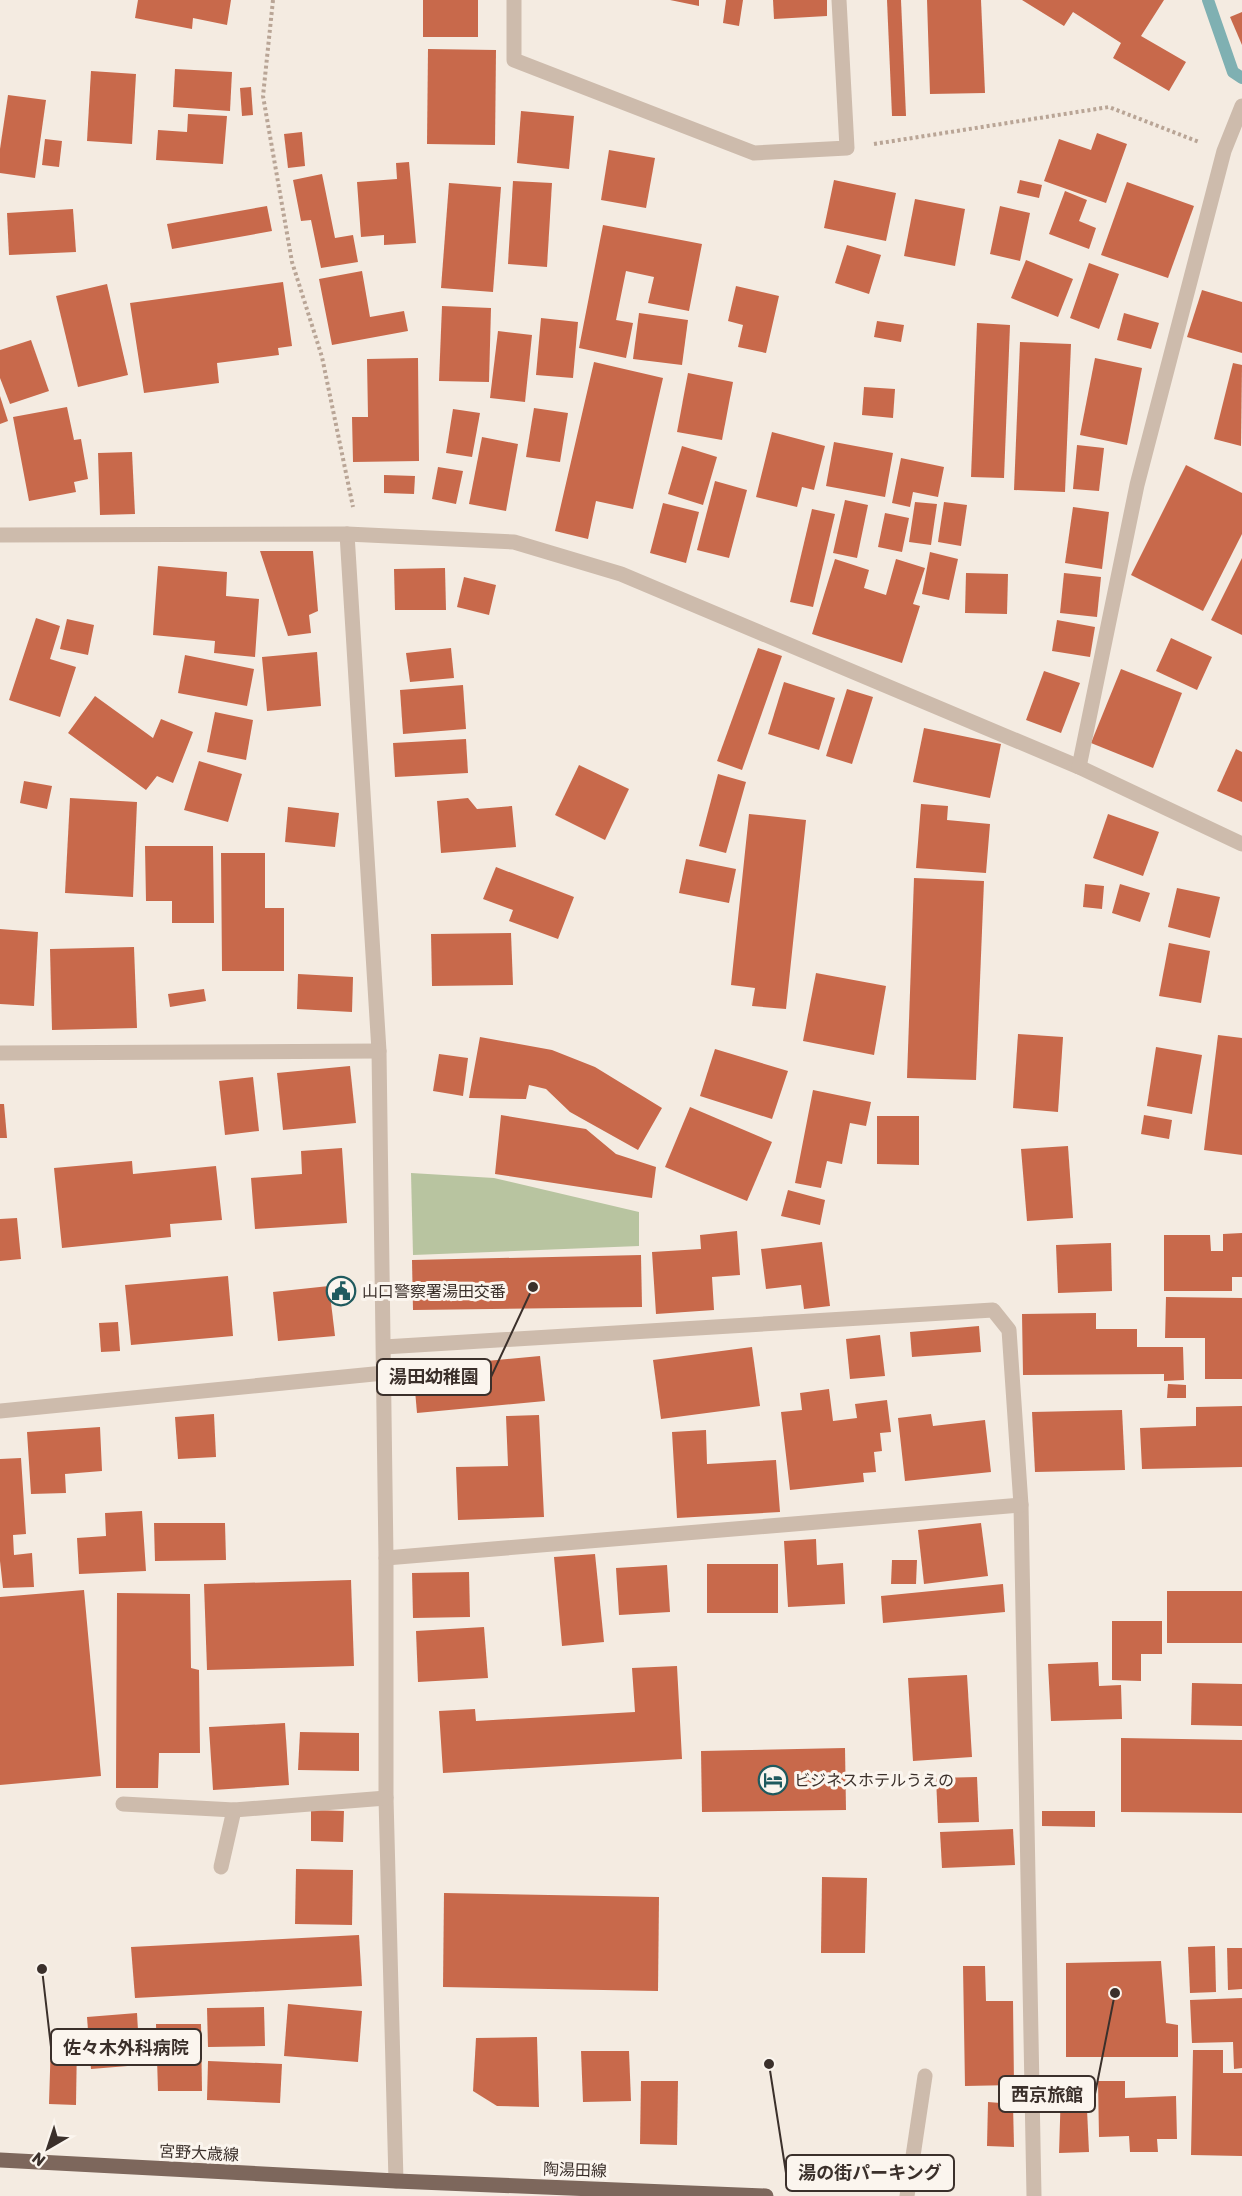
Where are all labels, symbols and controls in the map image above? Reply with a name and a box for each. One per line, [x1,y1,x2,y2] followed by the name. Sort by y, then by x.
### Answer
[325,1275,357,1307] public building icon: 山口警察署湯田交番
[362,1282,506,1301] place label: 山口警察署湯田交番
[377,1359,491,1395] callout: 湯田幼稚園
[389,1366,479,1388] text: 湯田幼稚園
[757,1764,789,1796] hotel icon: ビジネスホテルうえの
[794,1771,954,1790] place label: ビジネスホテルうえの
[51,2029,201,2065] callout: 佐々木外科病院
[63,2037,189,2059] text: 佐々木外科病院
[999,2076,1095,2112] callout: 西京旅館
[1011,2084,1083,2106] text: 西京旅館
[18,2118,78,2178] north arrow
[159,2141,239,2165] street label: 宮野大歳線
[28,2148,49,2170] text: N
[786,2155,954,2191] callout: 湯の街パーキング
[543,2159,607,2181] street label: 陶湯田線
[798,2162,942,2184] text: 湯の街パーキング

